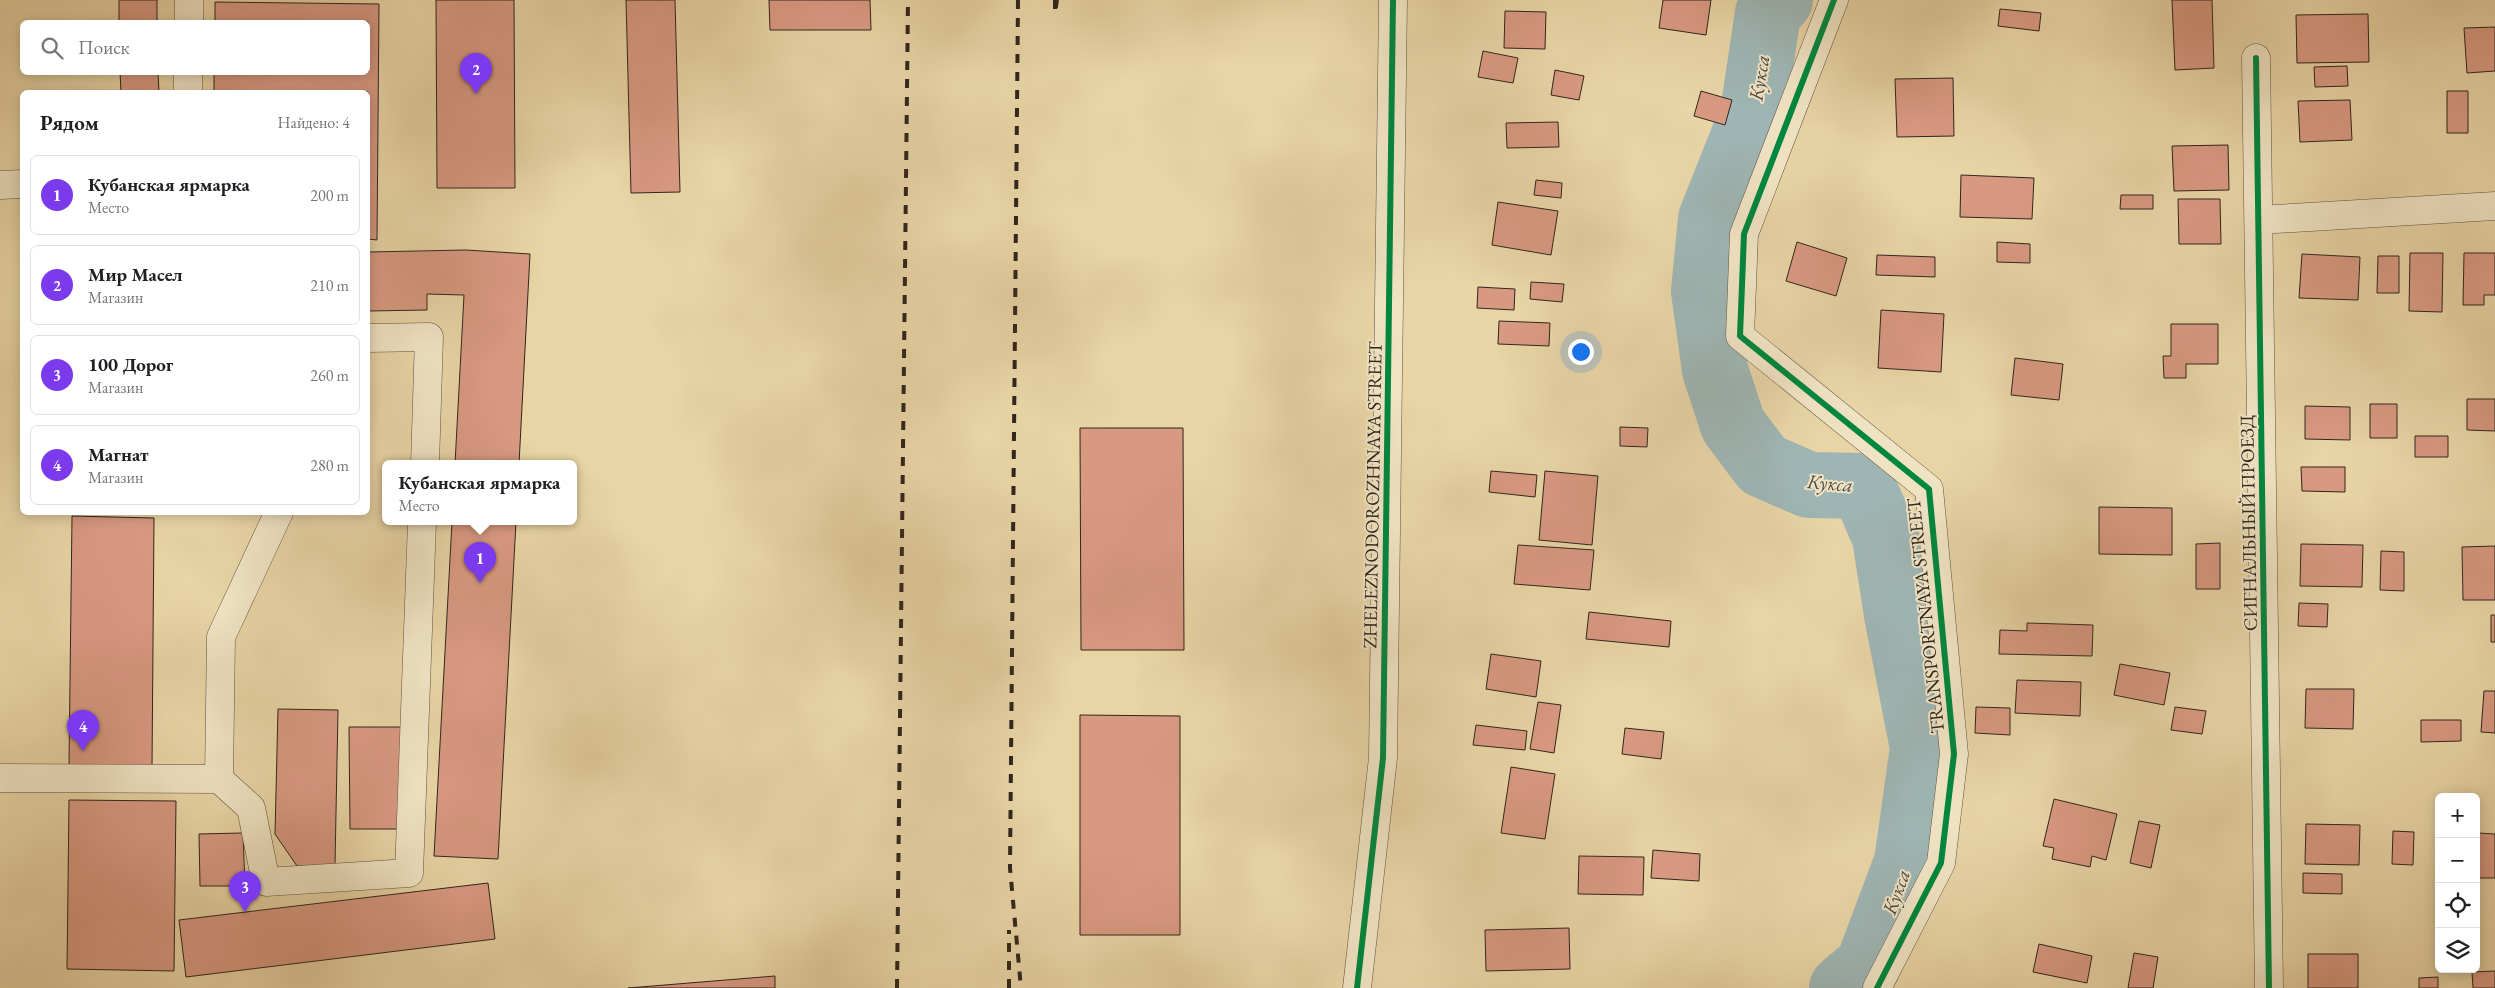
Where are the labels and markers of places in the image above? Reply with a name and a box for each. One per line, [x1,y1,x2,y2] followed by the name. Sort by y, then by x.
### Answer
[460,53,492,94] pin: 2
[464,542,496,583] pin: 1
[67,710,99,751] pin: 4
[229,871,261,912] pin: 3

